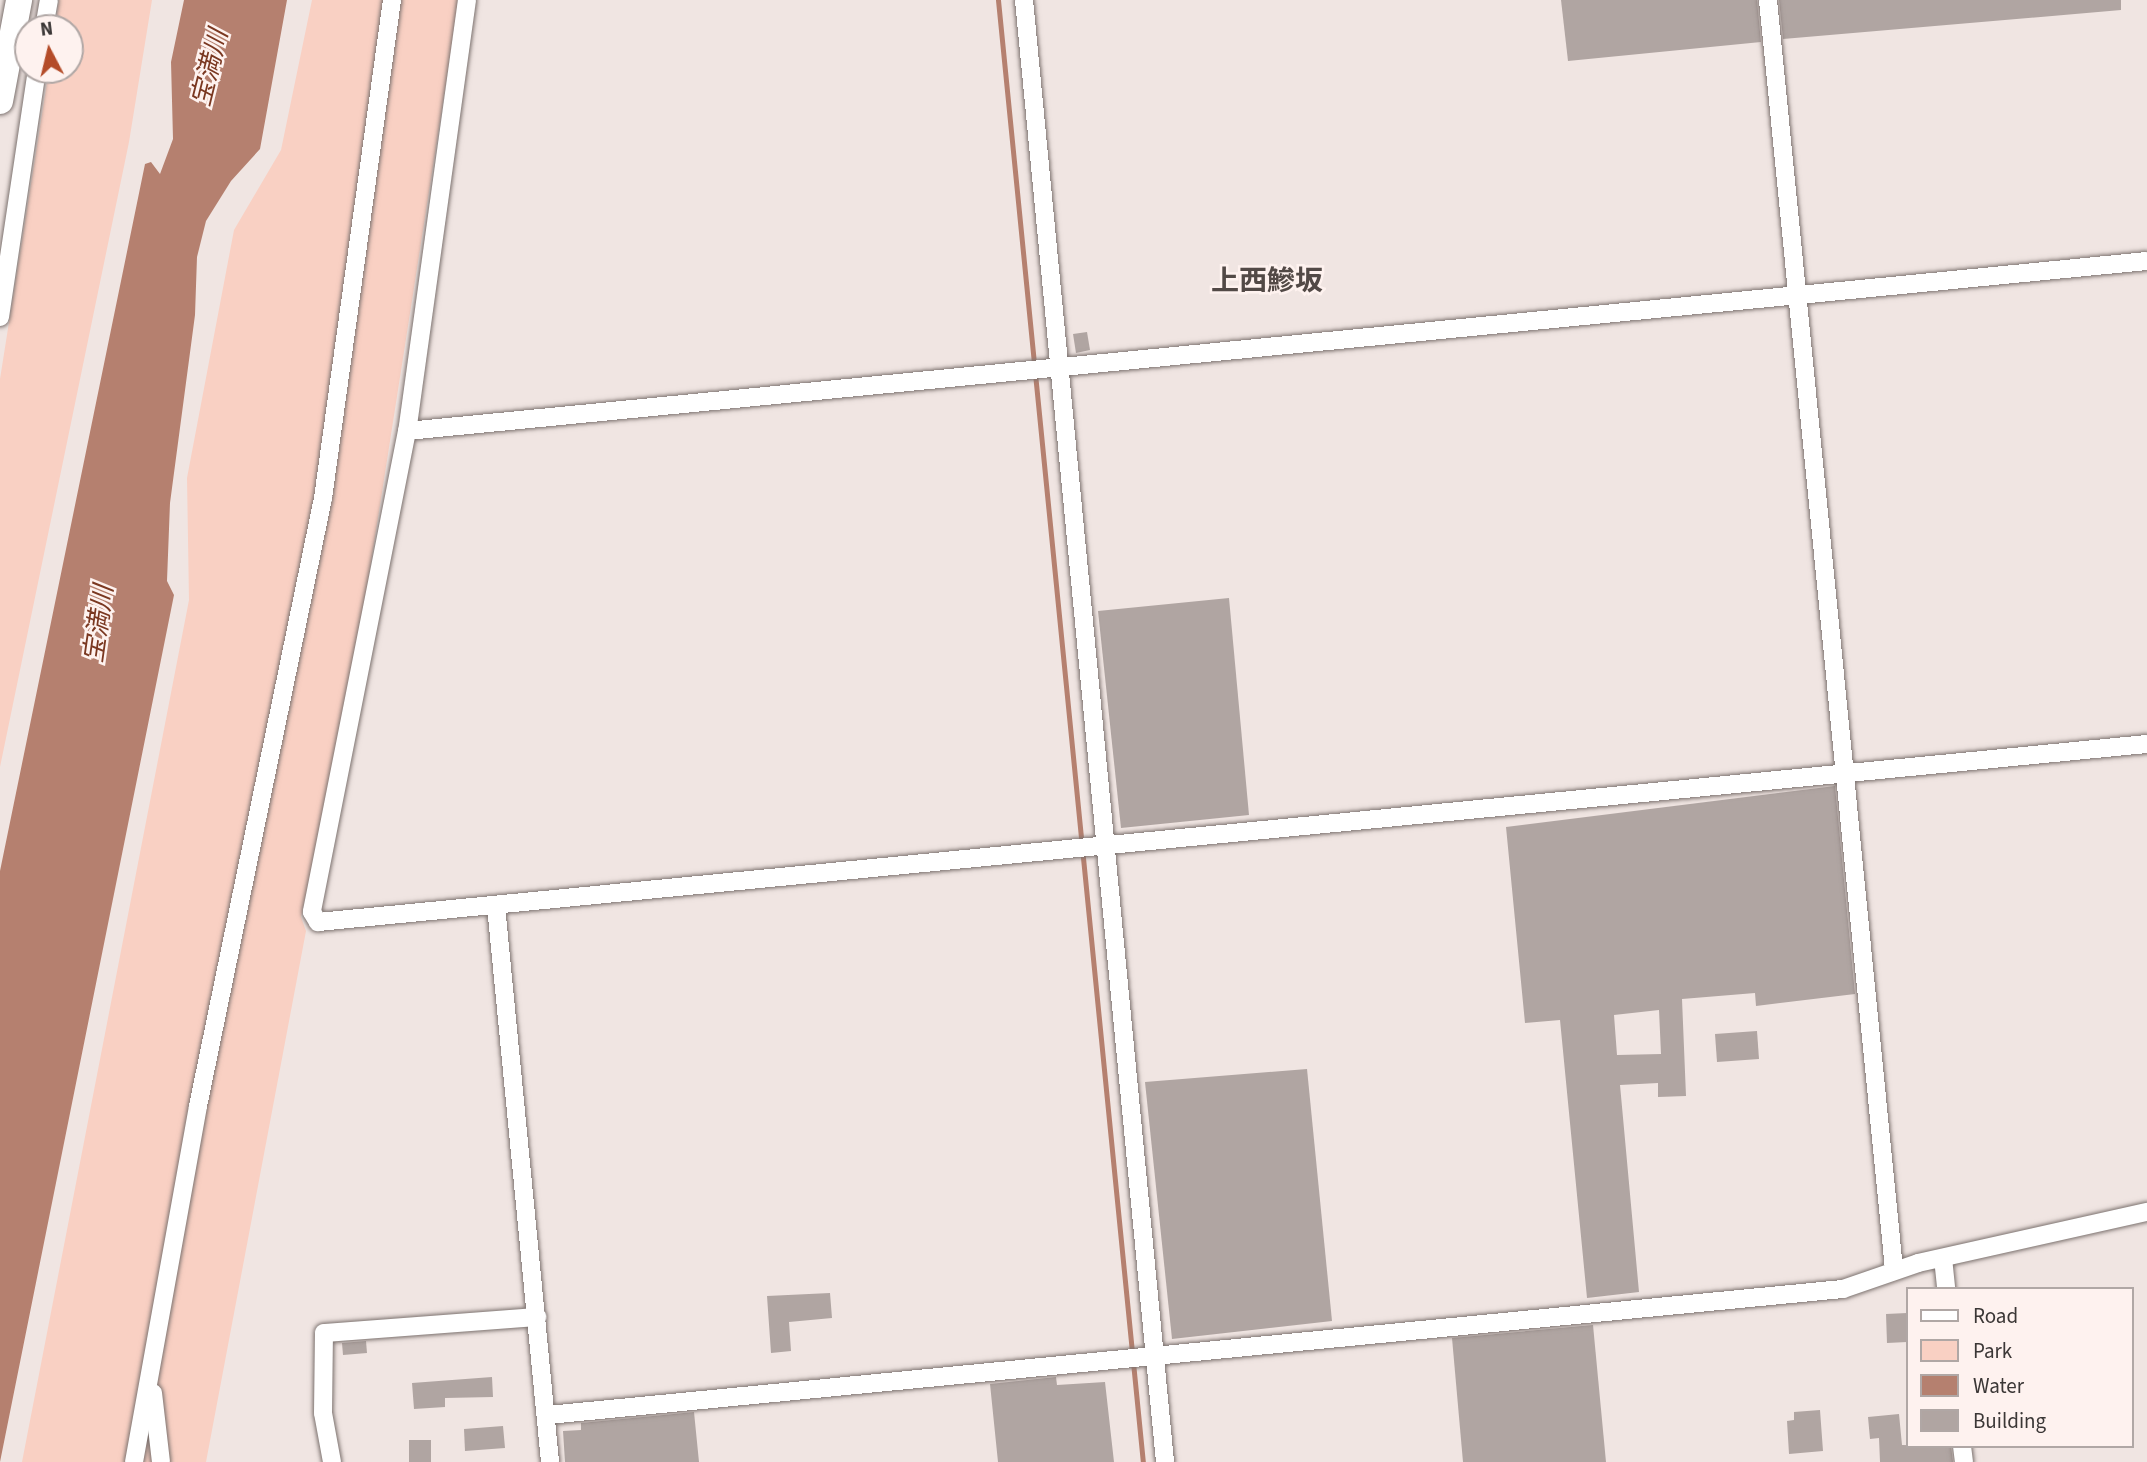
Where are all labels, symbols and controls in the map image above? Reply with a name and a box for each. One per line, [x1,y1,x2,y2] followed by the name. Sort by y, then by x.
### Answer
[14,14,84,84] north arrow
[39,15,55,44] text: N
[185,26,235,110] water label: 宝満川
[1211,264,1323,298] district label: 上西鰺坂
[78,583,120,665] water label: 宝満川
[1906,1287,2133,1448] legend
[1973,1301,2018,1331] text: Road
[1973,1336,2012,1366] text: Park
[1973,1371,2024,1401] text: Water
[1973,1406,2046,1436] text: Building

